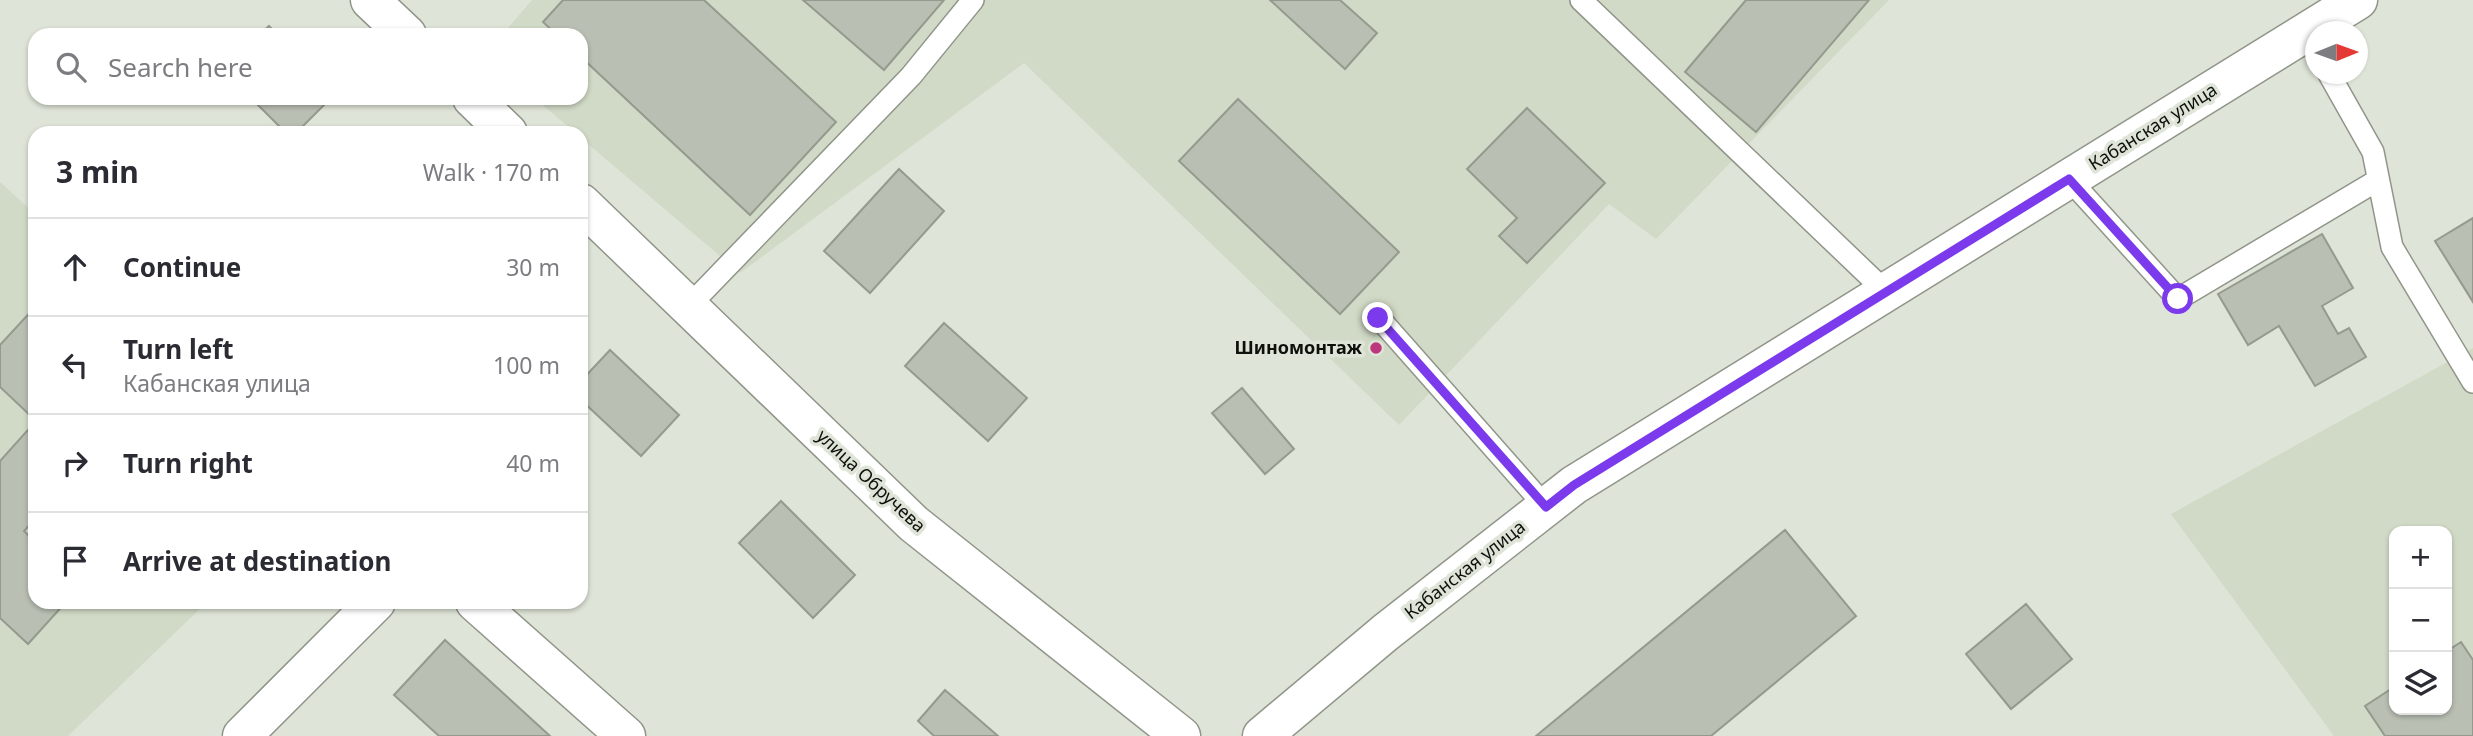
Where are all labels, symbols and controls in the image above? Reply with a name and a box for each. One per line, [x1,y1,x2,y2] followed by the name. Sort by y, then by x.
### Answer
[2305,21,2368,84] north arrow
[28,28,588,105] search box
[52,48,90,86] icon: search
[108,49,253,85] text: Search here
[2084,77,2221,175] street label: Кабанская улица
[56,151,139,192] text: 3 min
[423,156,560,188] text: Walk · 170 m
[56,248,94,286] icon: ahead
[123,249,241,285] text: Continue
[506,251,560,283] text: 30 m
[2162,283,2193,314] route start
[1362,302,1393,333] route end
[123,331,234,367] text: Turn left
[1235,335,1362,359] place label: Шиномонтаж
[1368,340,1384,356] marker: Шиномонтаж
[56,346,94,384] icon: left
[493,349,560,381] text: 100 m
[123,367,311,399] text: Кабанская улица
[812,424,931,537] street label: улица Обручева
[56,444,94,482] icon: right
[123,445,253,481] text: Turn right
[506,447,560,479] text: 40 m
[1399,514,1530,624] street label: Кабанская улица
[2389,526,2452,715] map controls
[2389,526,2452,589] button: +
[56,542,94,580] icon: arrive
[123,543,392,579] text: Arrive at destination
[2389,589,2452,652] button: −
[2389,652,2452,715] button: layers

